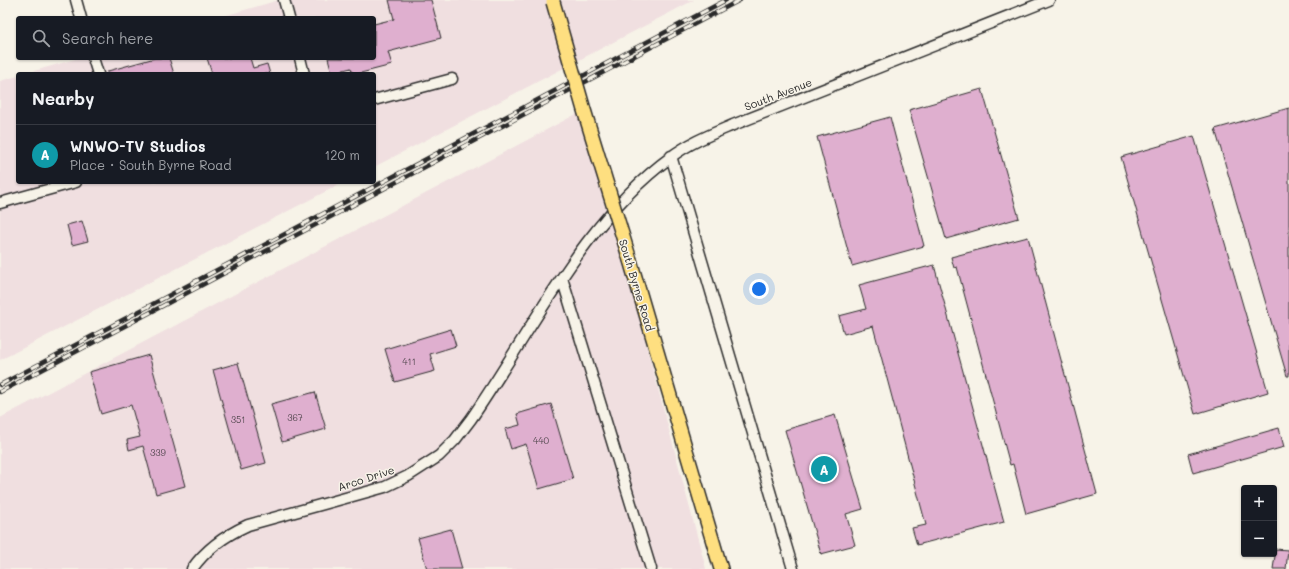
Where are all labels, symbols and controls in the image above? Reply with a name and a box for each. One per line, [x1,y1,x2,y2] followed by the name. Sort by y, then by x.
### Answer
[16,16,376,60] search box
[30,27,52,49] icon: search
[62,28,153,48] text: Search here
[742,74,814,114] street label: South Avenue
[32,87,94,109] text: Nearby
[70,136,206,156] text: WNWO-TV Studios
[40,146,50,163] text: A
[324,146,360,163] text: 120 m
[70,156,232,173] text: Place · South Byrne Road
[616,237,658,333] street label: South Byrne Road
[749,279,769,299] your location
[402,356,416,367] house number: 411
[287,412,303,423] house number: 367
[231,414,245,425] house number: 351
[533,435,550,446] house number: 440
[150,447,167,458] house number: 339
[811,454,837,484] pin: A
[336,462,396,494] street label: Arco Drive
[1241,485,1277,557] map controls
[1241,485,1277,521] button: +
[1241,521,1277,557] button: −

